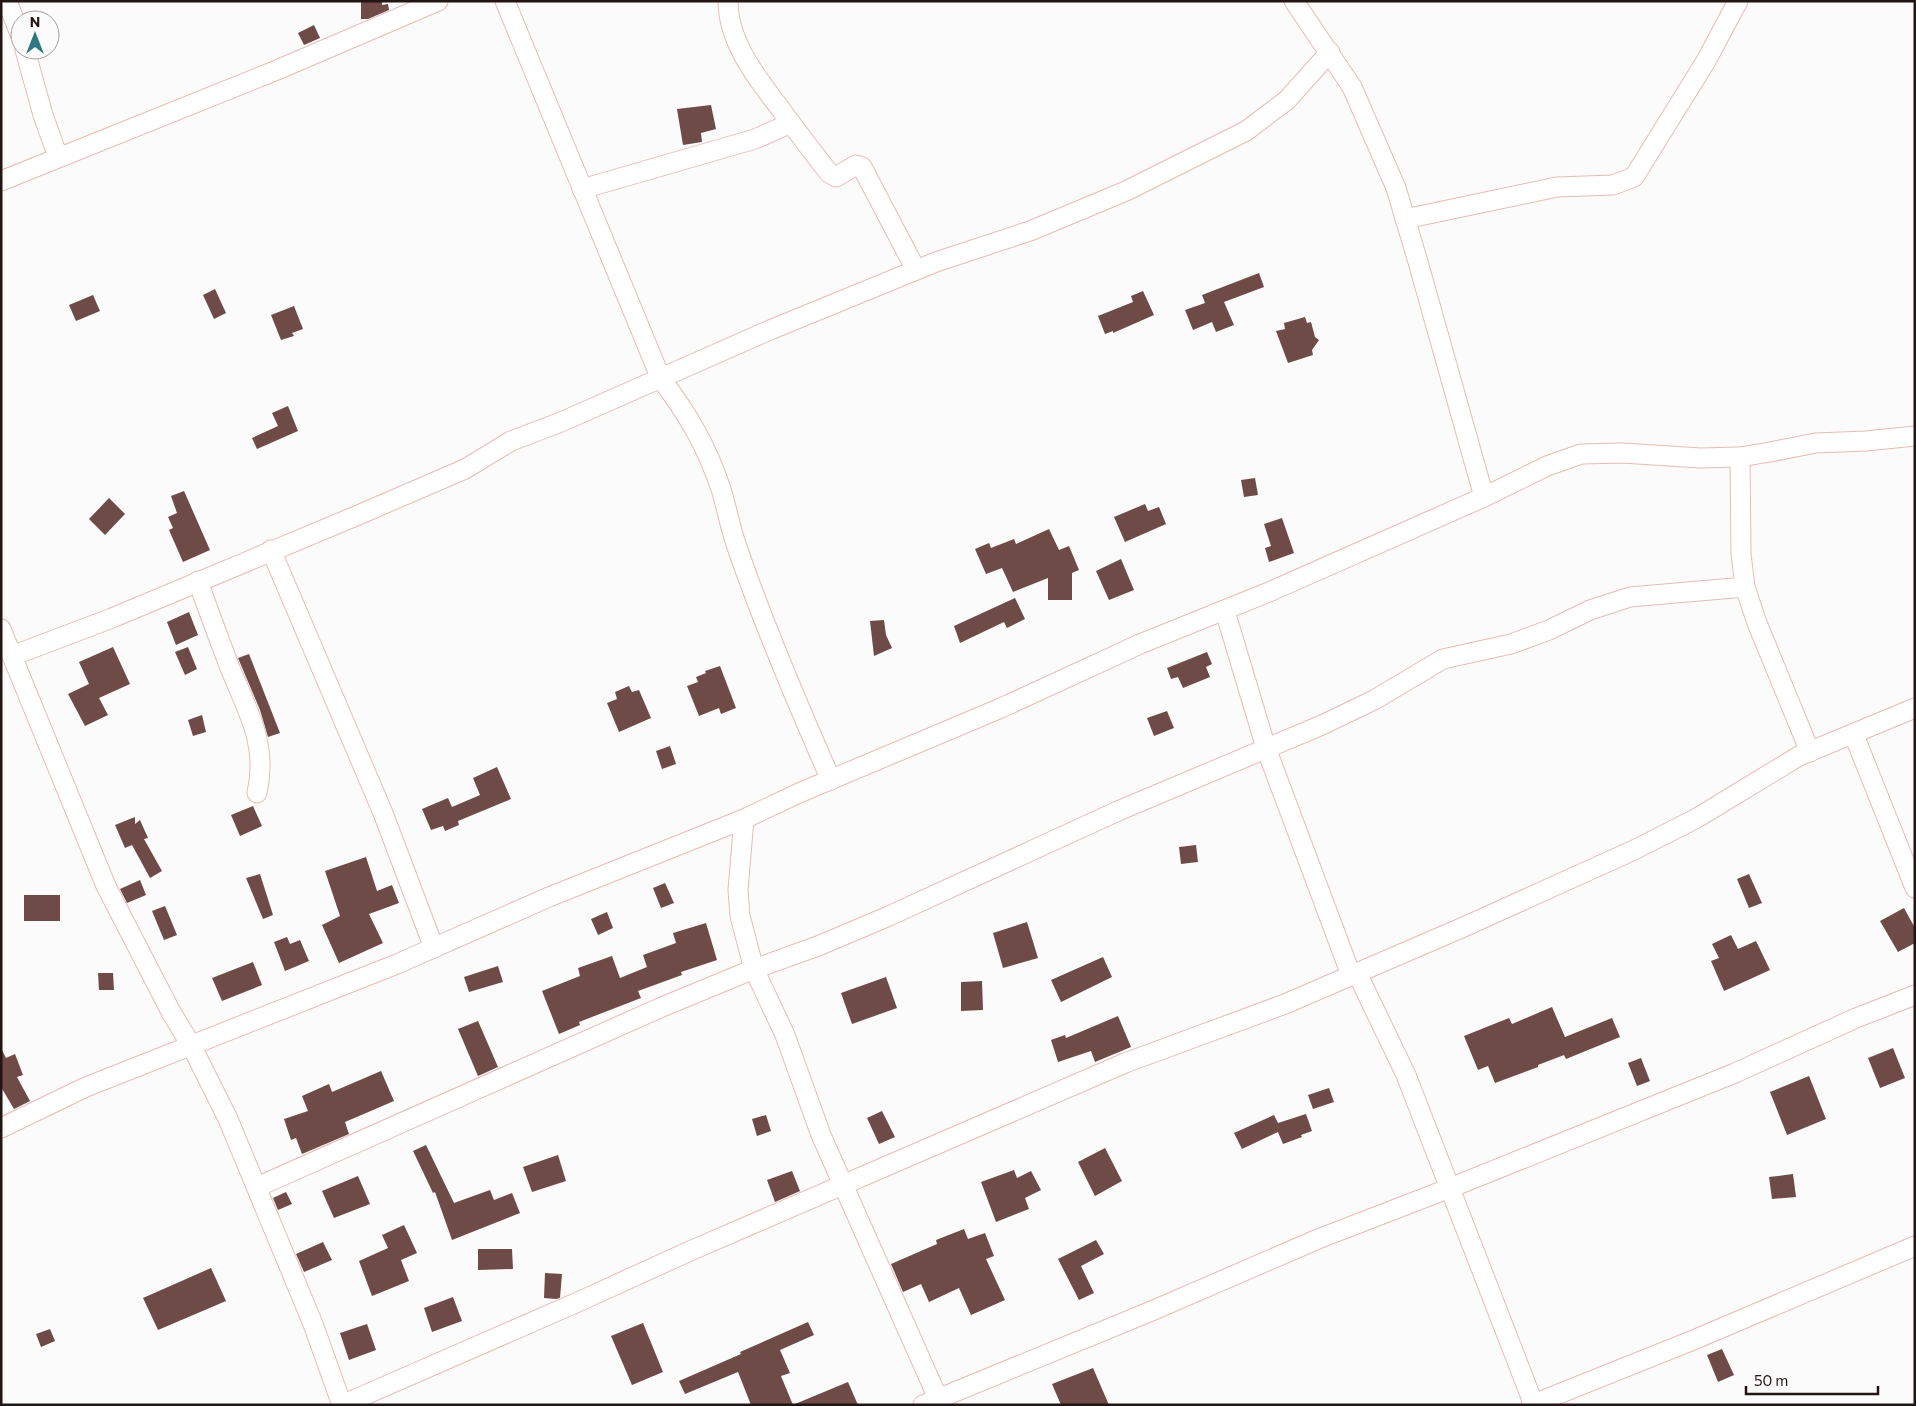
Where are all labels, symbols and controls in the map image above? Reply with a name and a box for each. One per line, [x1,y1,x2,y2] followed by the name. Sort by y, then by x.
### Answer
[10,10,60,60] north arrow
[30,13,40,30] text: N
[1746,1364,1878,1396] scale bar
[1754,1371,1788,1389] text: 50 m

